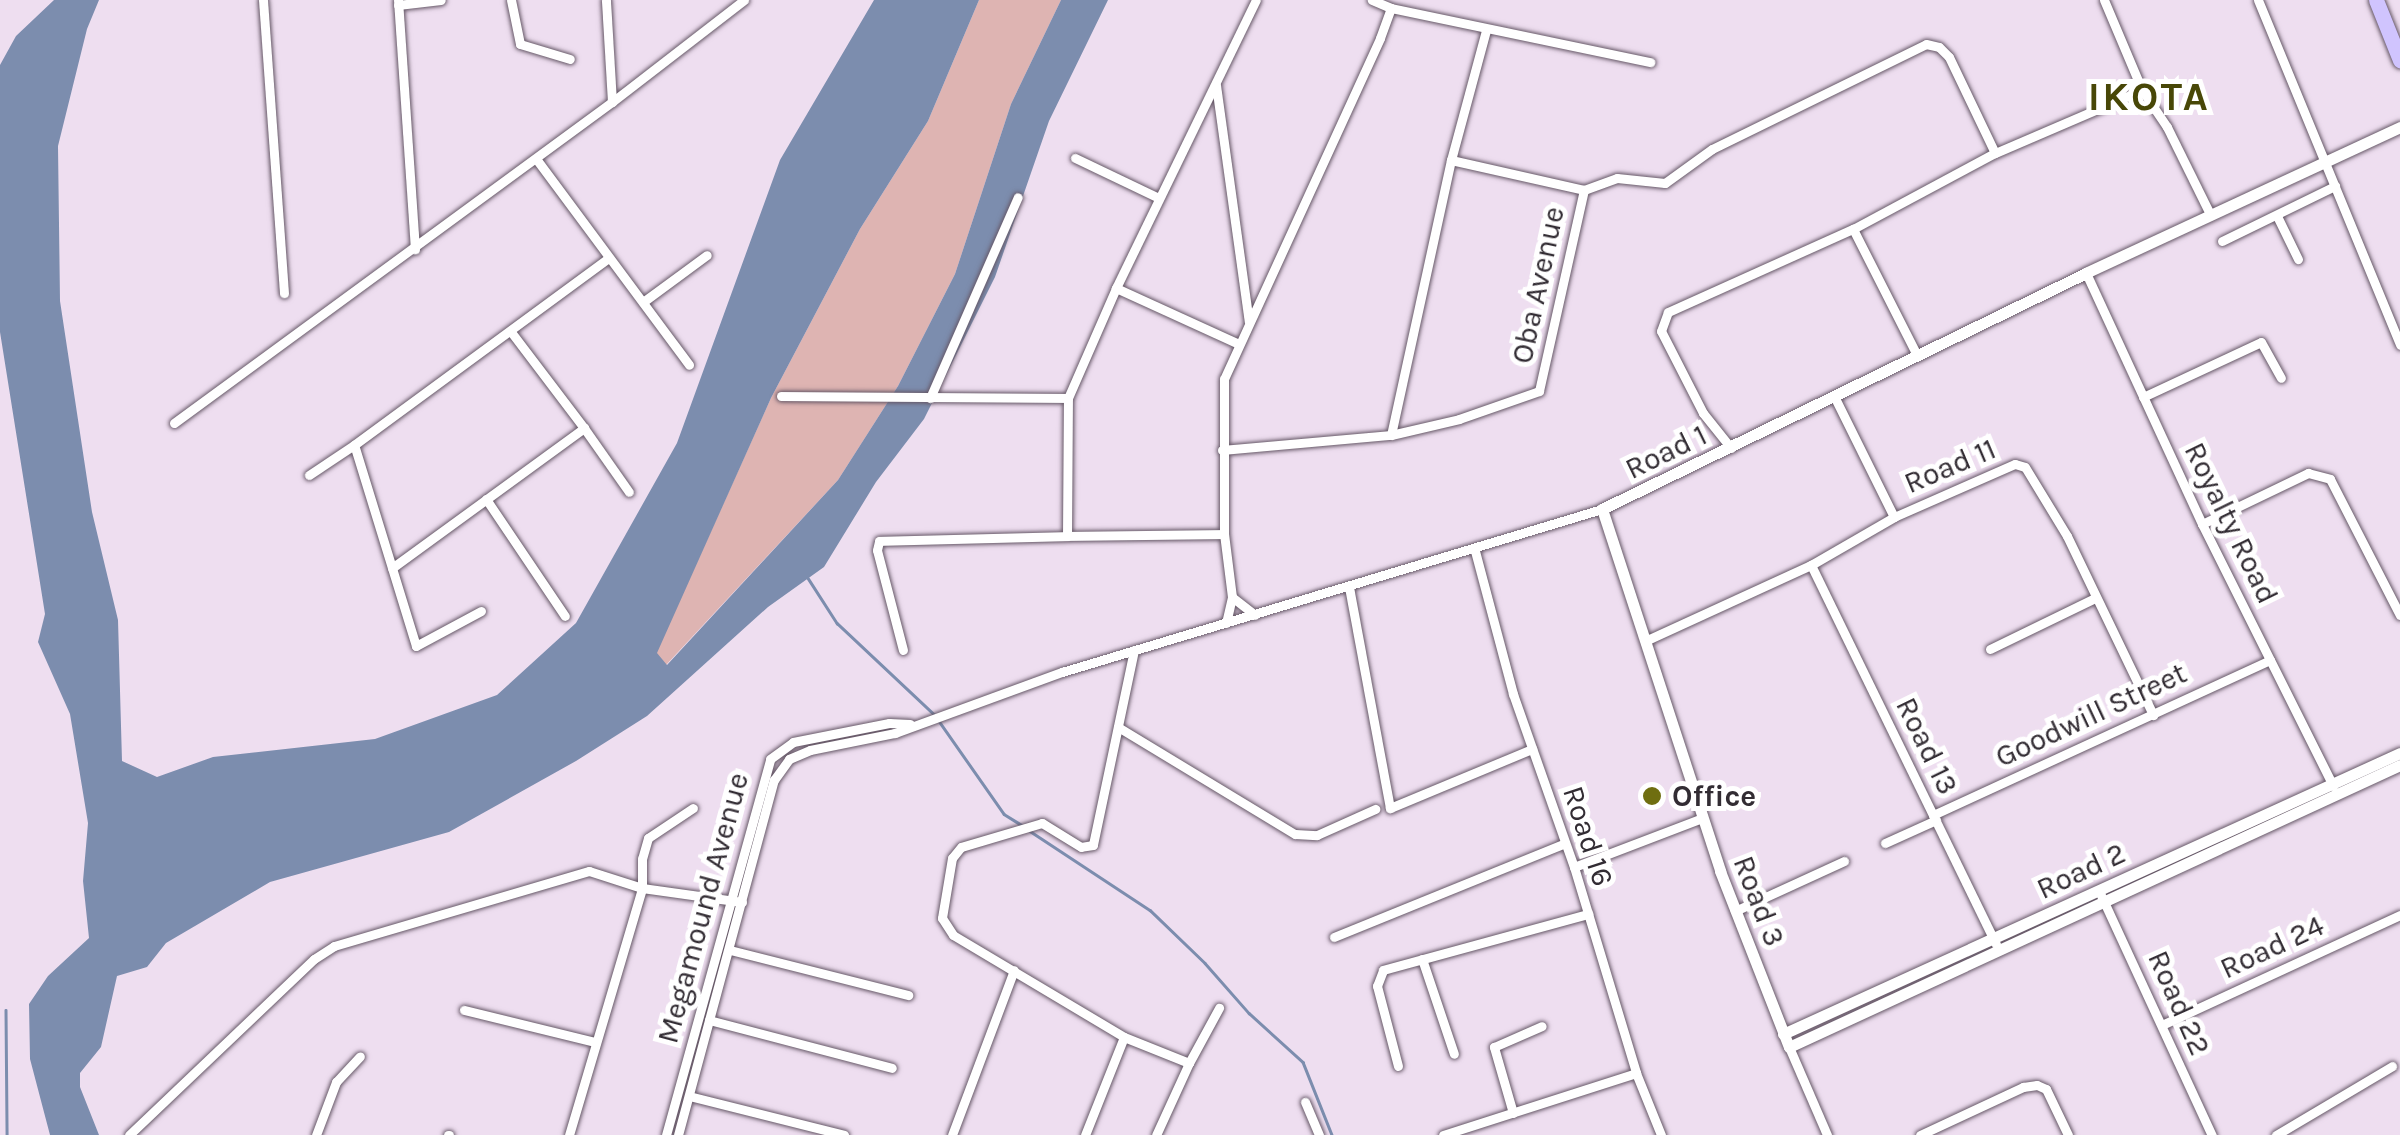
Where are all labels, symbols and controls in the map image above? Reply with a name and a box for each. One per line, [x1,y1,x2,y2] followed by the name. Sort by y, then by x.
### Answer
[2088,73,2210,121] district label: IKOTA
[1504,203,1572,367] street label: Oba Avenue
[1619,417,1713,487] street label: Road 1
[1899,431,2001,501] street label: Road 11
[2176,436,2286,610] street label: Royalty Road
[1990,655,2192,775] street label: Goodwill Street
[1888,691,1966,801] street label: Road 13
[650,769,756,1047] street label: Megamound Avenue
[1672,778,1756,814] place label: Office
[1555,781,1621,891] street label: Road 16
[1641,785,1663,807] marker: Office
[2031,835,2131,907] street label: Road 2
[1725,851,1793,951] street label: Road 3
[2214,907,2330,987] street label: Road 24
[2140,945,2218,1061] street label: Road 22

